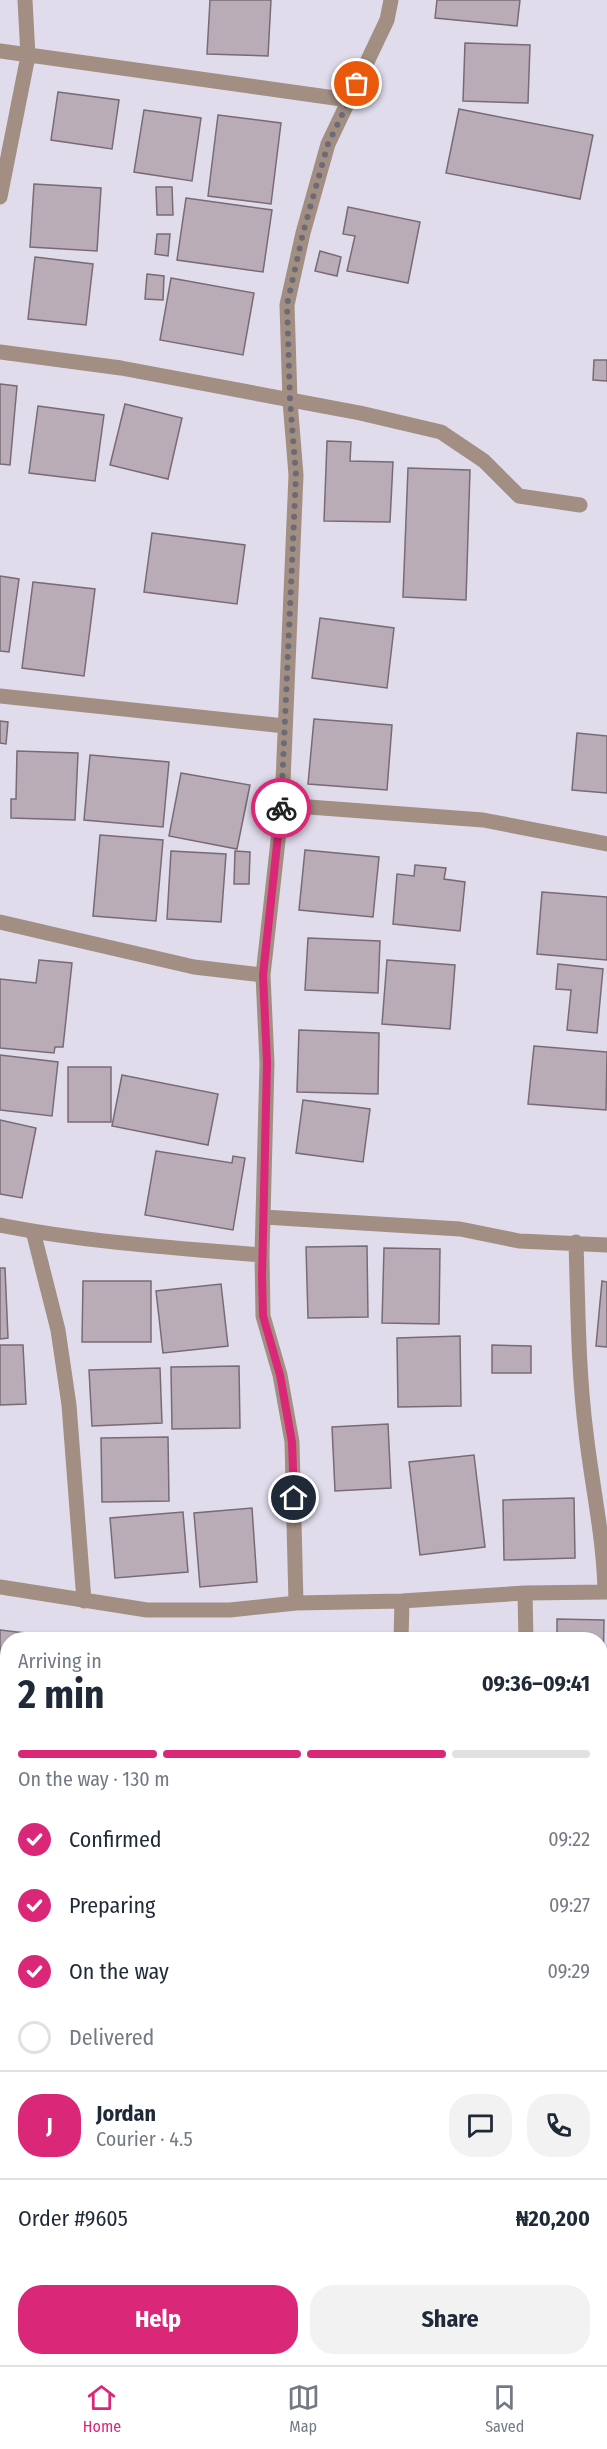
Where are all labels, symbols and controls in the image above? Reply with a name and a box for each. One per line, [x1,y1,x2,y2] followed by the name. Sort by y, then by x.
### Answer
[331,58,382,109] pin
[340,67,373,100] icon: bag
[251,778,311,838] courier
[265,792,298,825] icon: bike
[268,1472,319,1523] pin
[277,1481,310,1514] icon: home
[18,1649,102,1673] text: Arriving in
[482,1670,590,1697] text: 09:36–09:41
[18,1672,104,1718] text: 2 min
[18,1767,170,1791] text: On the way · 130 m
[18,1823,51,1856] icon: check
[69,1826,162,1853] text: Confirmed
[548,1827,590,1851] text: 09:22
[18,1889,51,1922] icon: check
[69,1892,155,1919] text: Preparing
[549,1893,590,1917] text: 09:27
[18,1955,51,1988] icon: check
[69,1958,169,1985] text: On the way
[547,1959,590,1983] text: 09:29
[69,2024,154,2051] text: Delivered
[449,2094,512,2157] button: chat
[527,2094,590,2157] button: phone
[96,2100,156,2127] text: Jordan
[46,2112,53,2139] text: J
[96,2127,193,2151] text: Courier · 4.5
[18,2205,128,2232] text: Order #9605
[516,2205,590,2232] text: ₦20,200
[18,2285,298,2354] button: Help
[310,2285,590,2354] button: Share
[83,2381,121,2436] tab: Home
[287,2381,320,2436] tab: Map
[485,2381,524,2436] tab: Saved

